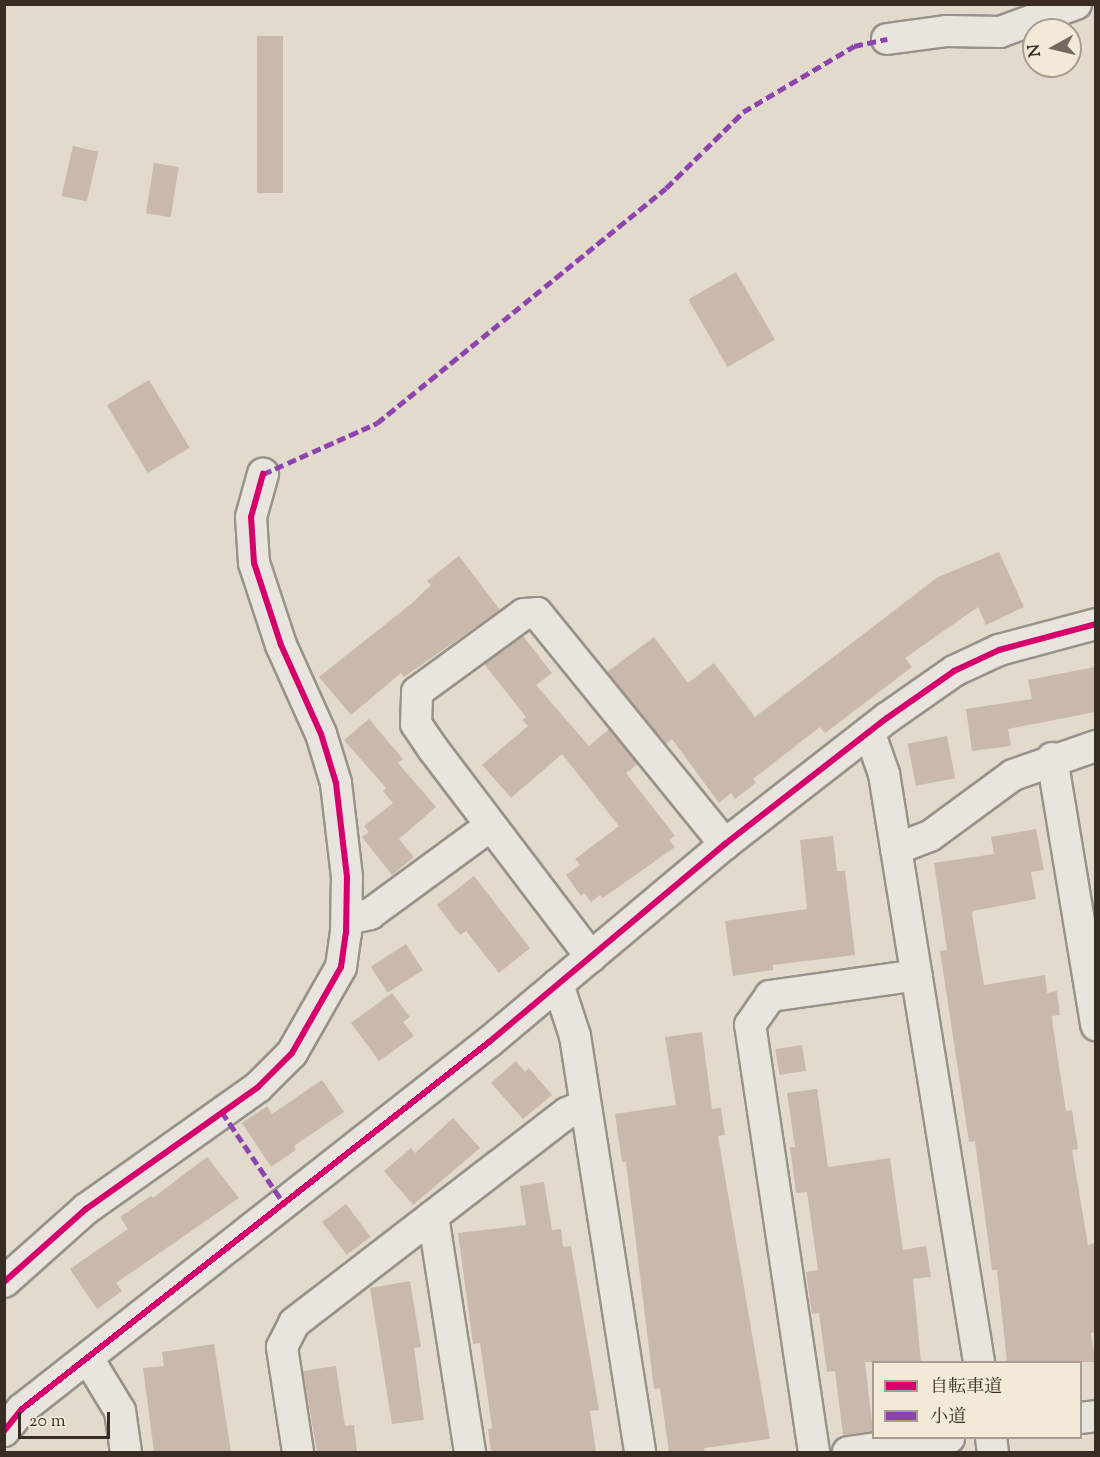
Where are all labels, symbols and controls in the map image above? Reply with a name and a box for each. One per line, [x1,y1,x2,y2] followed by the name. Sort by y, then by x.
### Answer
[1022,18,1082,78] north arrow
[1023,42,1048,58] text: N
[872,1361,1082,1439] legend
[930,1375,1002,1401] text: 自転車道
[21,1400,112,1438] scale bar
[930,1405,966,1431] text: 小道
[29,1409,66,1435] text: 20 m

